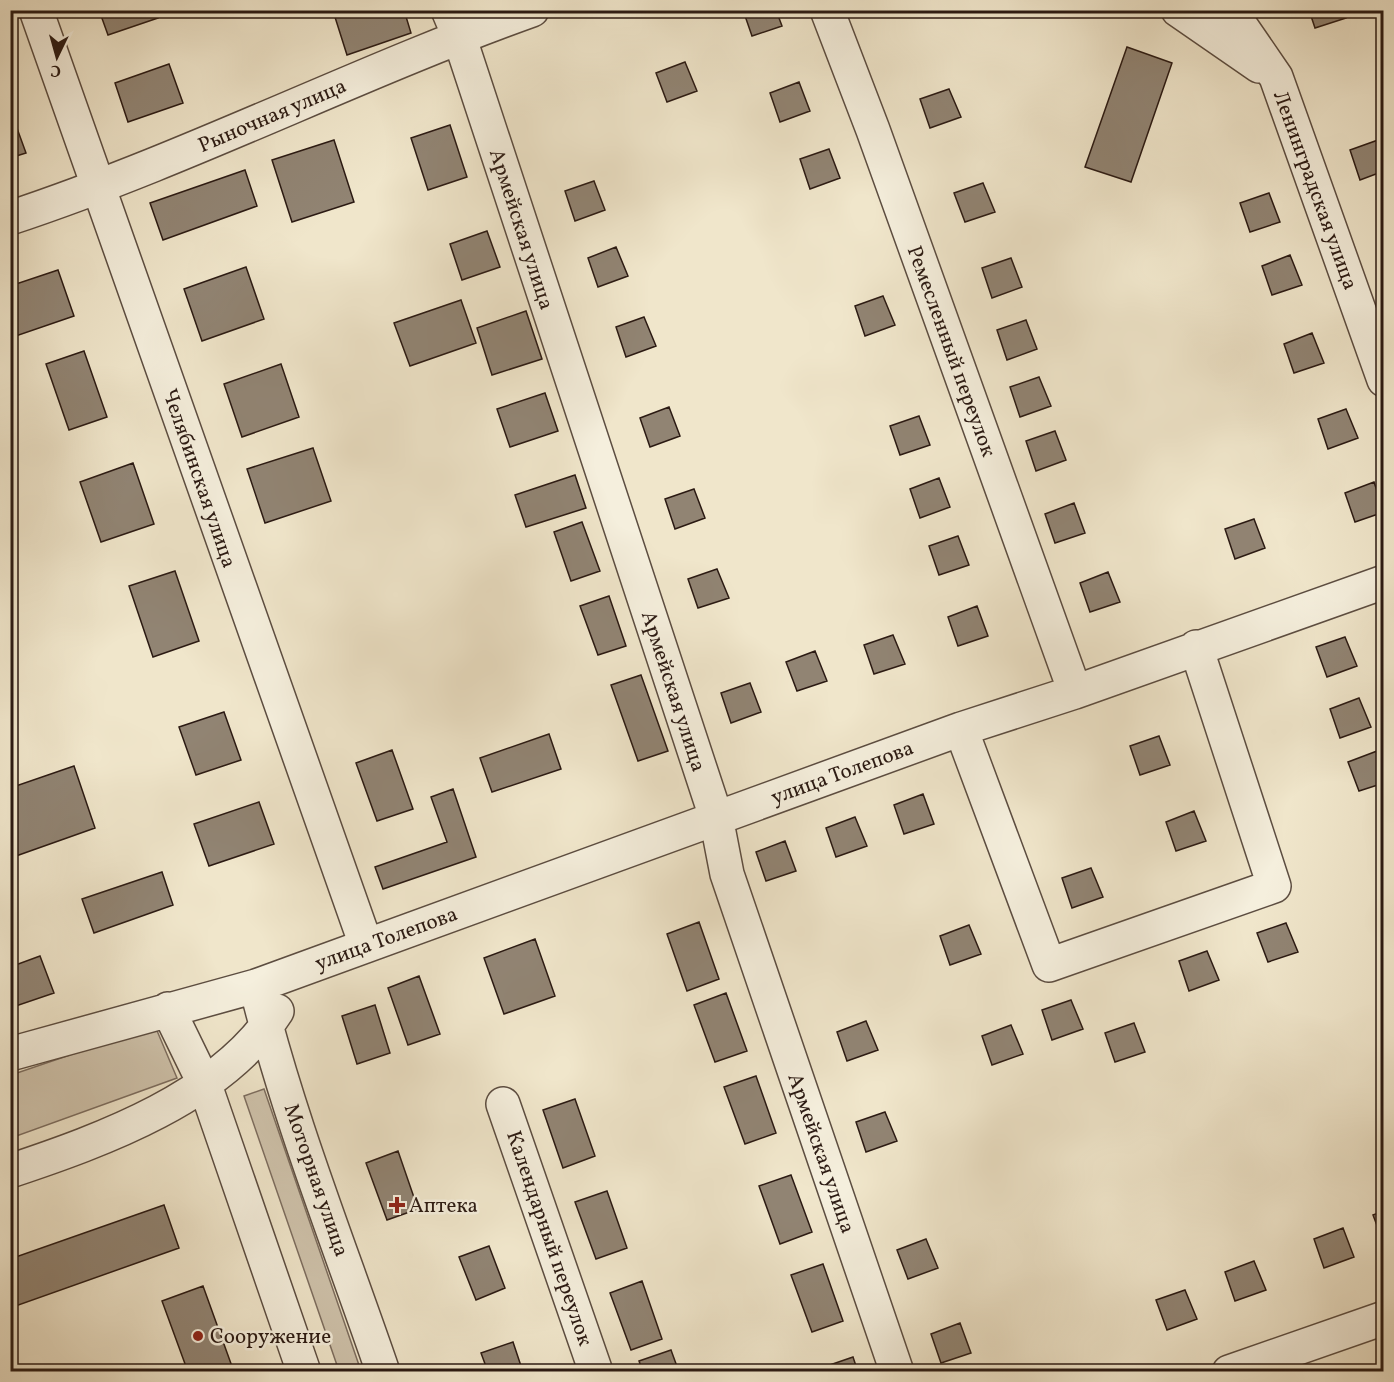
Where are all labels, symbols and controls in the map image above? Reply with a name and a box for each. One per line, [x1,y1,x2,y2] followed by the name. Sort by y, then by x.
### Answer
[27,27,87,87] north arrow
[50,59,62,81] text: С
[194,72,351,161] street label: Рыночная улица
[1265,87,1364,294] street label: Ленинградская улица
[481,145,560,314] street label: Армейская улица
[899,242,1002,461] street label: Ремесленный переулок
[154,385,243,572] street label: Челябинская улица
[633,607,712,776] street label: Армейская улица
[767,734,918,813] street label: улица Толепова
[311,900,462,979] street label: улица Толепова
[780,1070,862,1237] street label: Армейская улица
[276,1100,355,1261] street label: Моторная улица
[498,1127,599,1350] street label: Календарный переулок
[409,1192,478,1221] place label: Аптека
[390,1198,404,1212] marker: Аптека
[210,1323,331,1352] place label: Сооружение
[191,1329,205,1343] marker: Сооружение

